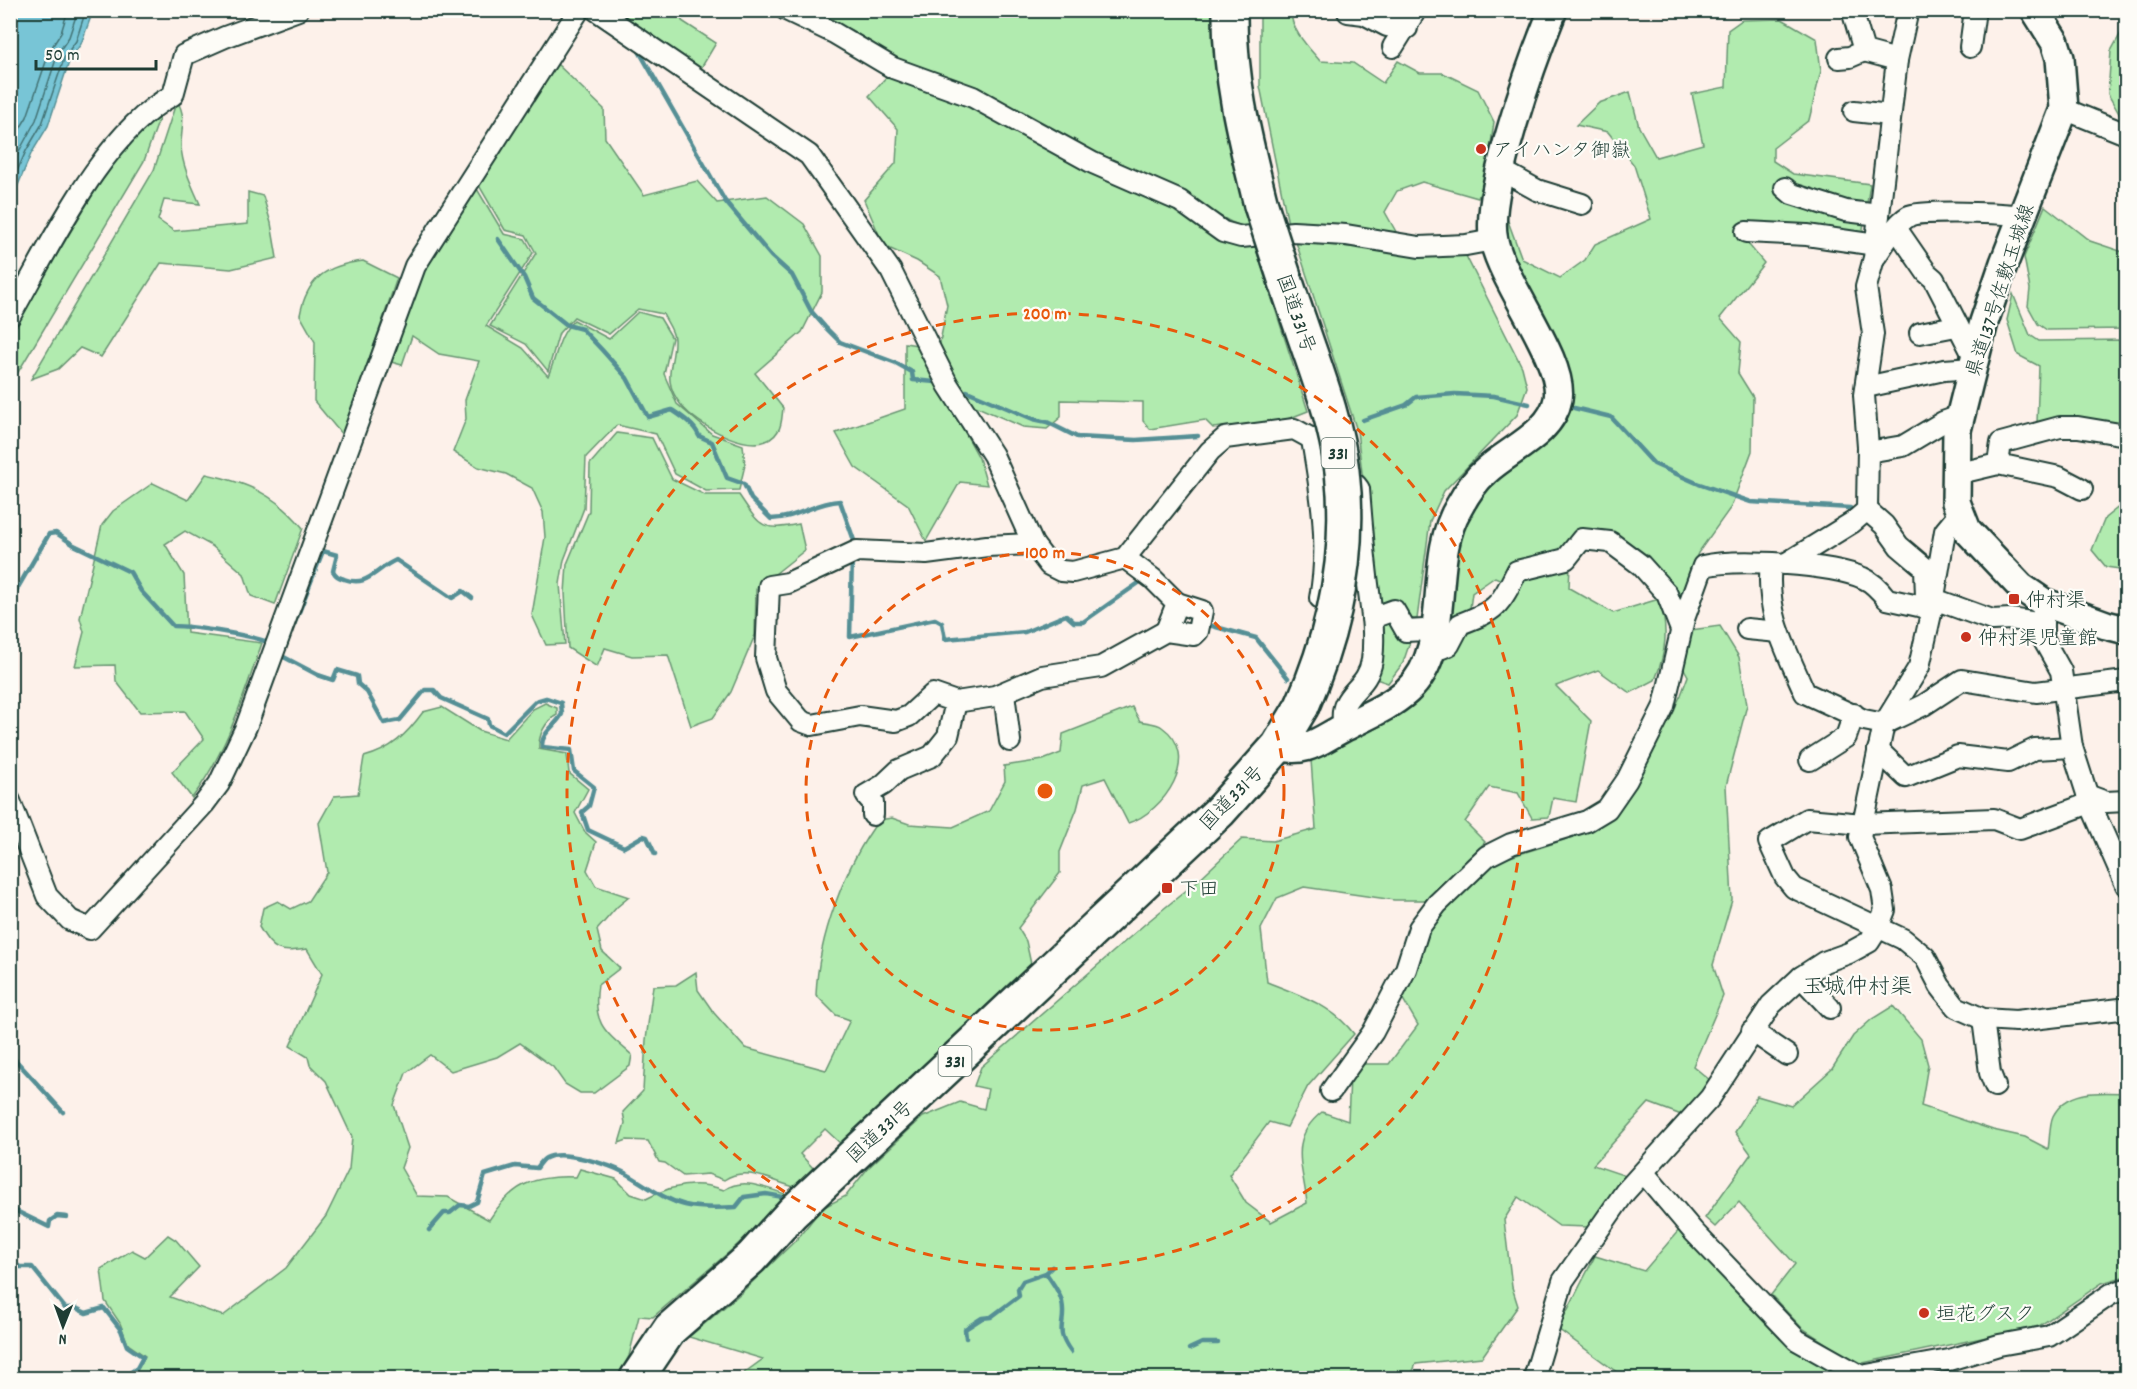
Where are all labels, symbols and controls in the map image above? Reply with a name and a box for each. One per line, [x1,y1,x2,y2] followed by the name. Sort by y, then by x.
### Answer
[36,33,156,71] scale bar
[45,44,80,69] text: 50 m
[1493,138,1631,166] place label: アイハンタ御嶽
[1474,142,1488,156] marker: アイハンタ御嶽
[1961,201,2043,381] street label: 県道137号佐敷玉城線
[1268,271,1321,357] street label: 国道331号
[1023,303,1067,328] text: 200 m
[1322,438,1354,468] road number: 331
[1025,542,1065,567] text: 100 m
[2026,588,2086,616] place label: 仲村渠
[2007,592,2021,606] marker: 仲村渠
[1978,626,2098,654] place label: 仲村渠児童館
[1959,630,1973,644] marker: 仲村渠児童館
[1195,760,1272,838] street label: 国道331号
[1035,781,1055,801] centre of rings
[1179,877,1219,905] place label: 下田
[1160,881,1174,895] marker: 下田
[1802,973,1912,1004] district label: 玉城仲村渠
[938,1046,972,1076] road number: 331
[841,1095,921,1171] street label: 国道331号
[33,1296,93,1356] north arrow
[1936,1302,2035,1330] place label: 垣花グスク
[1917,1306,1931,1320] marker: 垣花グスク
[59,1327,67,1350] text: N

